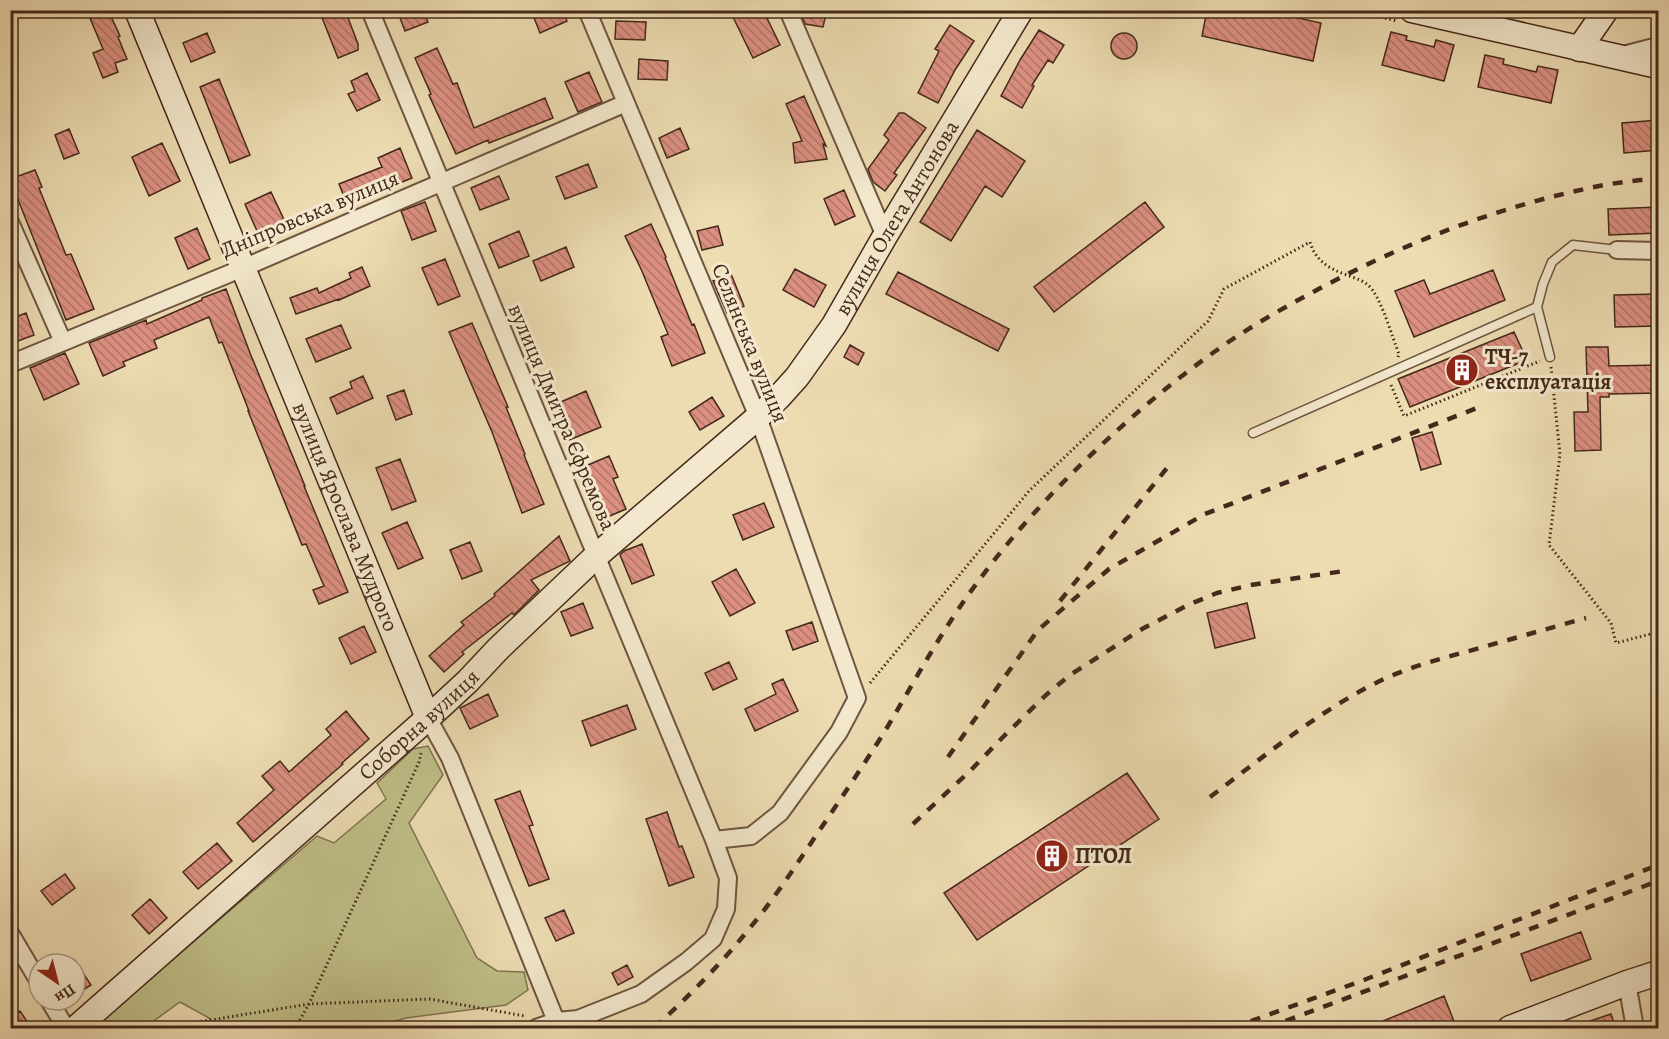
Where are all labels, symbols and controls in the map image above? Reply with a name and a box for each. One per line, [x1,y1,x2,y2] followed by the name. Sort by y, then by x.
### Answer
[828,114,967,321] street label: вулиця Олега Антонова
[216,163,404,265] street label: Дніпровська вулиця
[704,259,796,427] street label: Селянська вулиця
[501,299,624,536] street label: вулиця Дмитра Єфремова
[1485,342,1611,397] place label: ТЧ-7 експлуатація
[1444,352,1480,388] building icon: ТЧ-7 експлуатація
[285,398,406,636] street label: вулиця Ярослава Мудрого
[352,663,487,787] street label: Соборна вулиця
[1034,838,1070,874] building icon: ПТОЛ
[1075,841,1132,871] place label: ПТОЛ
[27,952,87,1012] north arrow
[50,978,80,1008] text: Пн

